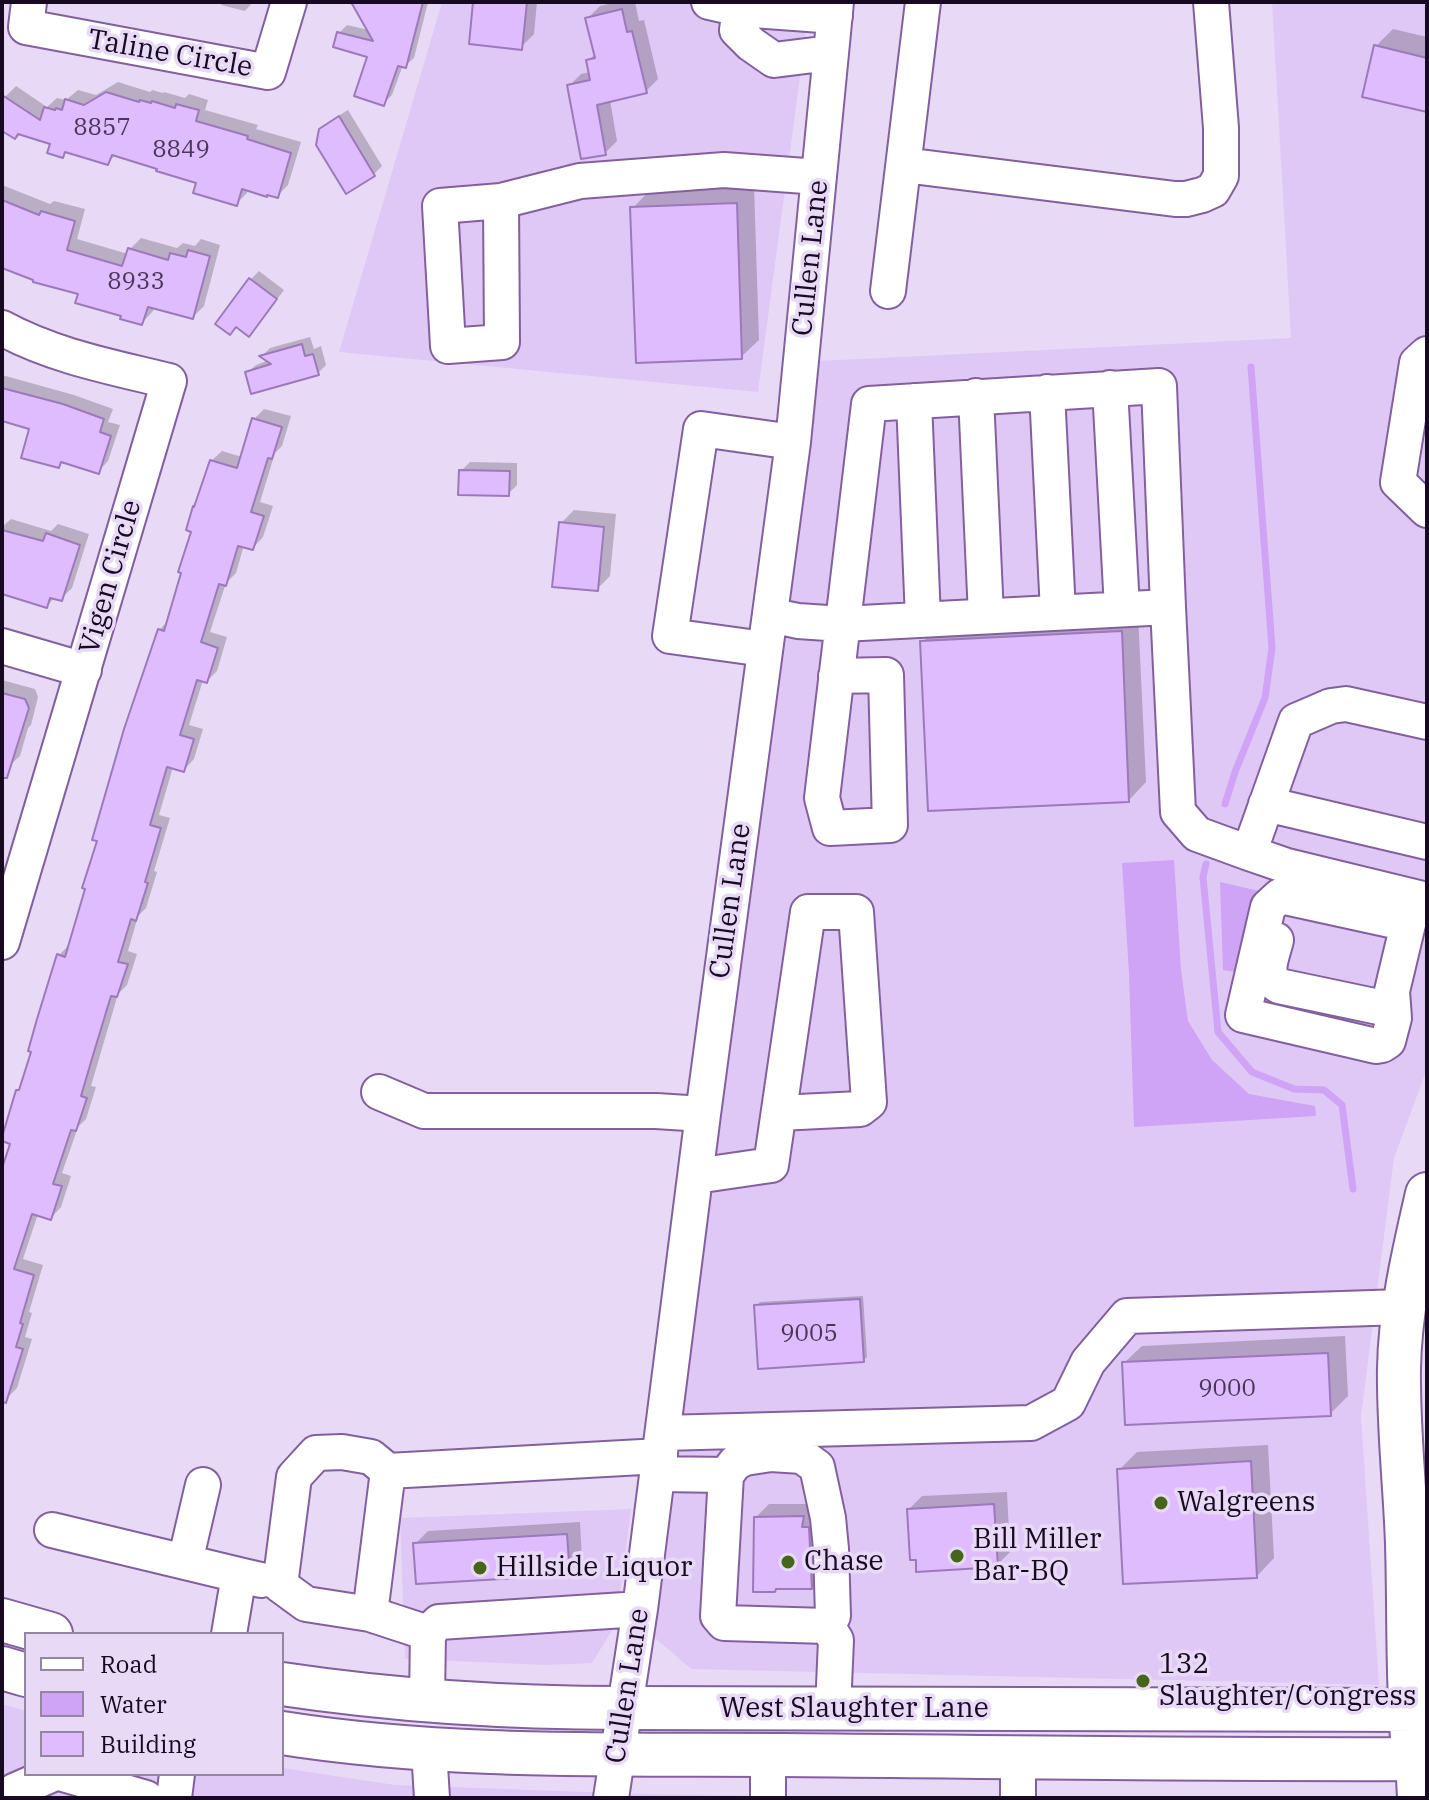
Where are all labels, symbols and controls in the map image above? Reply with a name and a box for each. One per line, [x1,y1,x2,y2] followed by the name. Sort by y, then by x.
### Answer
[85,23,255,85] street label: Taline Circle
[73,114,131,142] house number: 8857
[152,136,210,164] house number: 8849
[786,178,836,338] street label: Cullen Lane
[107,268,165,296] house number: 8933
[73,496,149,658] street label: Vigen Circle
[703,821,759,981] street label: Cullen Lane
[780,1320,838,1348] house number: 9005
[1198,1375,1256,1403] house number: 9000
[1177,1486,1315,1520] place label: Walgreens
[1152,1494,1170,1512] marker: Walgreens
[973,1523,1101,1589] place label: Bill Miller Bar-BQ
[804,1545,884,1579] place label: Chase
[948,1547,966,1565] marker: Bill Miller Bar-BQ
[496,1551,692,1585] place label: Hillside Liquor
[779,1553,797,1571] marker: Chase
[471,1559,489,1577] marker: Hillside Liquor
[599,1606,657,1766] street label: Cullen Lane
[24,1632,284,1776] legend
[100,1648,157,1680] text: Road
[1159,1648,1416,1714] place label: 132 Slaughter/Congress
[1134,1672,1152,1690] marker: 132 Slaughter/Congress
[100,1688,167,1720] text: Water
[719,1692,989,1726] street label: West Slaughter Lane
[100,1728,196,1760] text: Building

